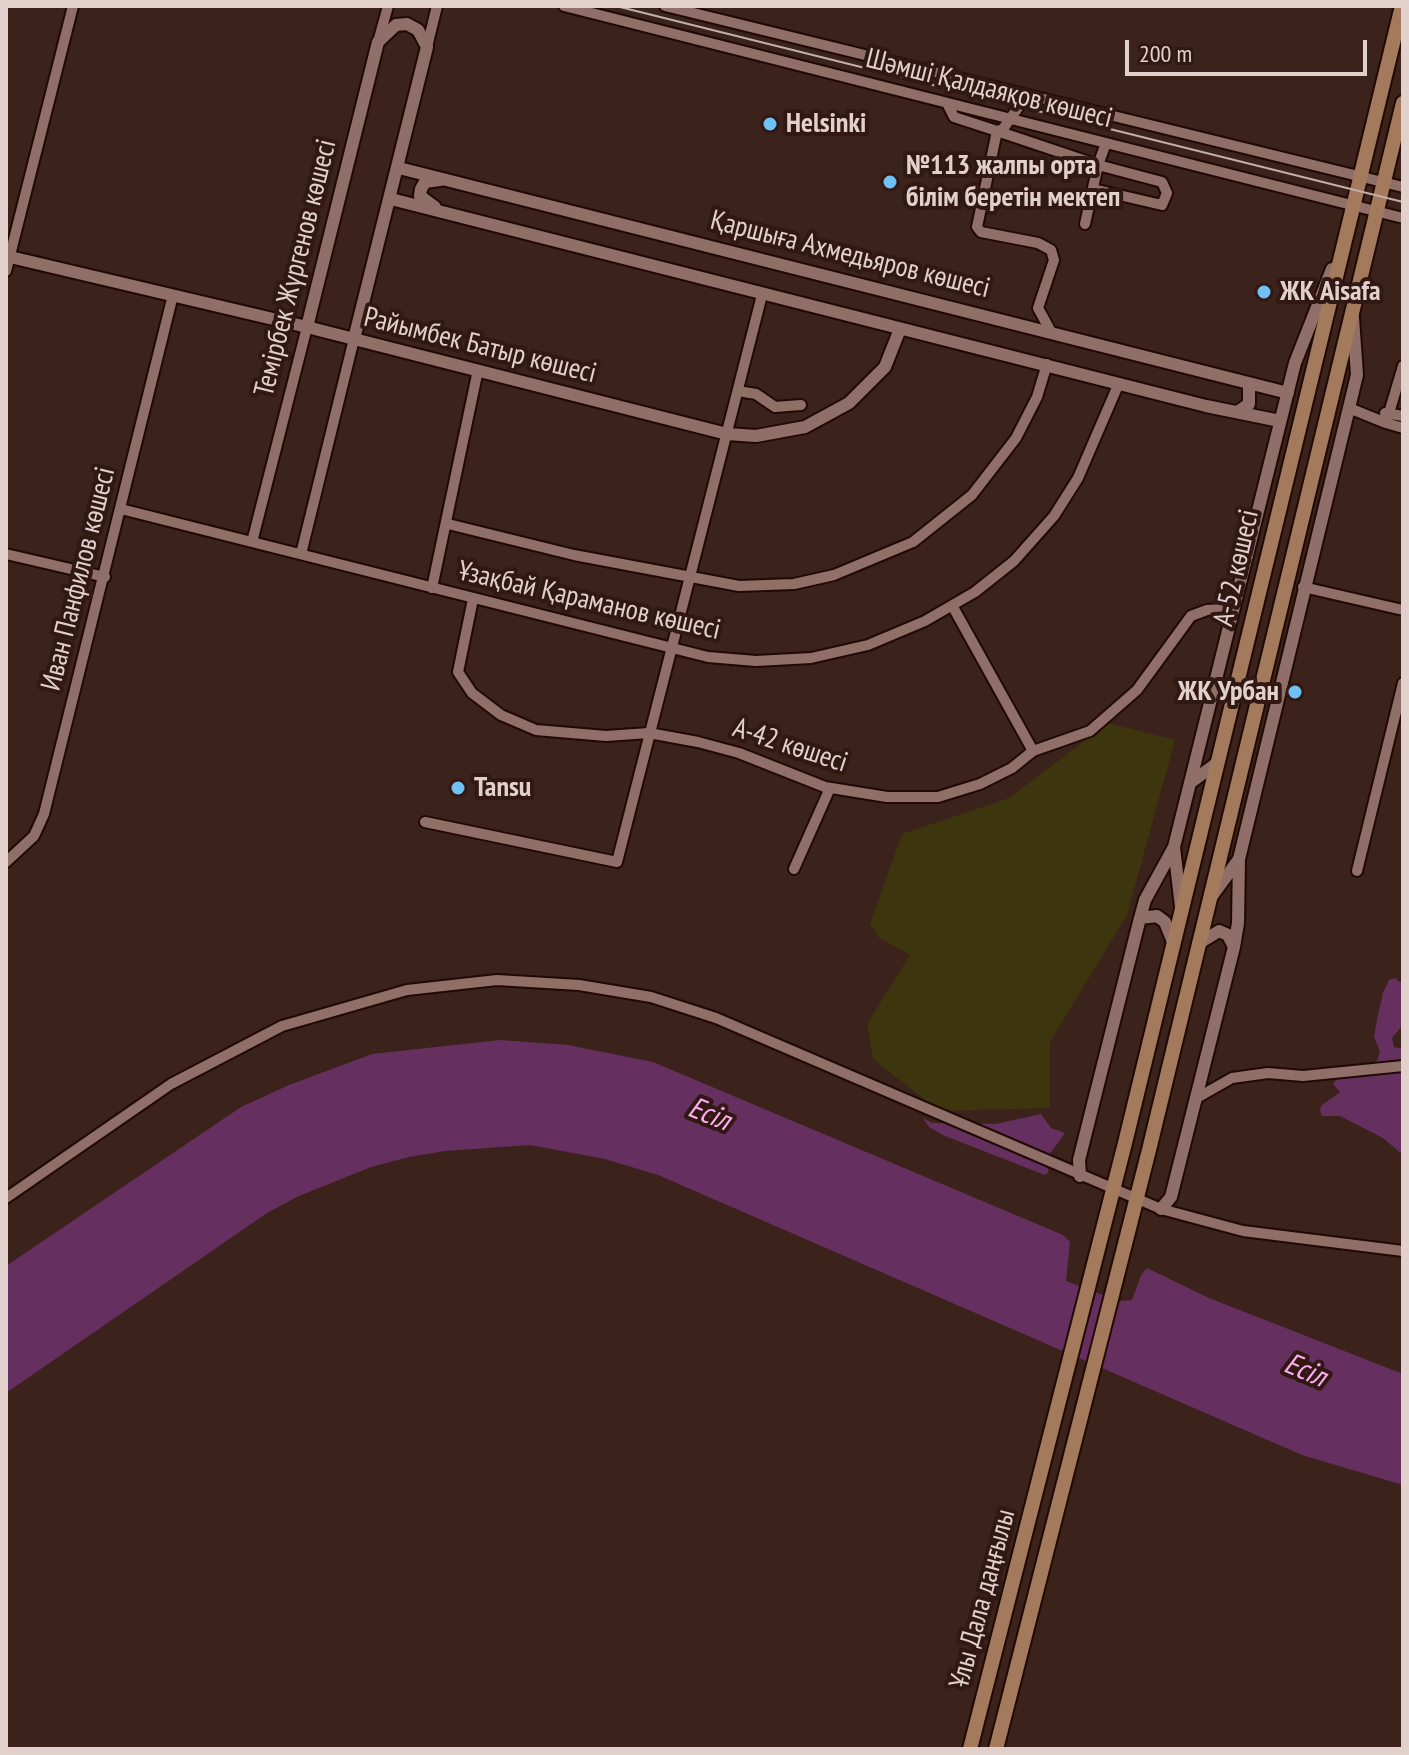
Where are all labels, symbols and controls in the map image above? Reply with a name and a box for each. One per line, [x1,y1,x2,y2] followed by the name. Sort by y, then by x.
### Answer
[1129,24,1371,74] scale bar
[1139,38,1192,69] text: 200 m
[862,42,1116,136] street label: Шәмші Қалдаяқов көшесі
[786,107,866,141] place label: Helsinki
[761,115,779,133] marker: Helsinki
[248,136,344,400] street label: Темірбек Жүргенов көшесі
[906,149,1120,215] place label: №113 жалпы орта білім беретін мектеп
[881,173,899,191] marker: №113 жалпы орта білім беретін мектеп
[707,204,993,306] street label: Қаршыға Ахмедьяров көшесі
[1280,275,1381,309] place label: ЖК Aisafa
[1255,283,1273,301] marker: ЖК Aisafa
[360,301,600,391] street label: Райымбек Батыр көшесі
[35,464,123,694] street label: Иван Панфилов көшесі
[1207,507,1267,629] street label: А-52 көшесі
[454,554,724,648] street label: Ұзақбай Қараманов көшесі
[1178,675,1279,709] place label: ЖК Урбан
[1286,683,1304,701] marker: ЖК Урбан
[729,712,851,780] street label: А-42 көшесі
[474,771,531,805] place label: Tansu
[449,779,467,797] marker: Tansu
[683,1090,735,1140] water label: Есіл
[1279,1346,1331,1396] water label: Есіл
[943,1506,1023,1692] street label: Ұлы Дала даңғылы

